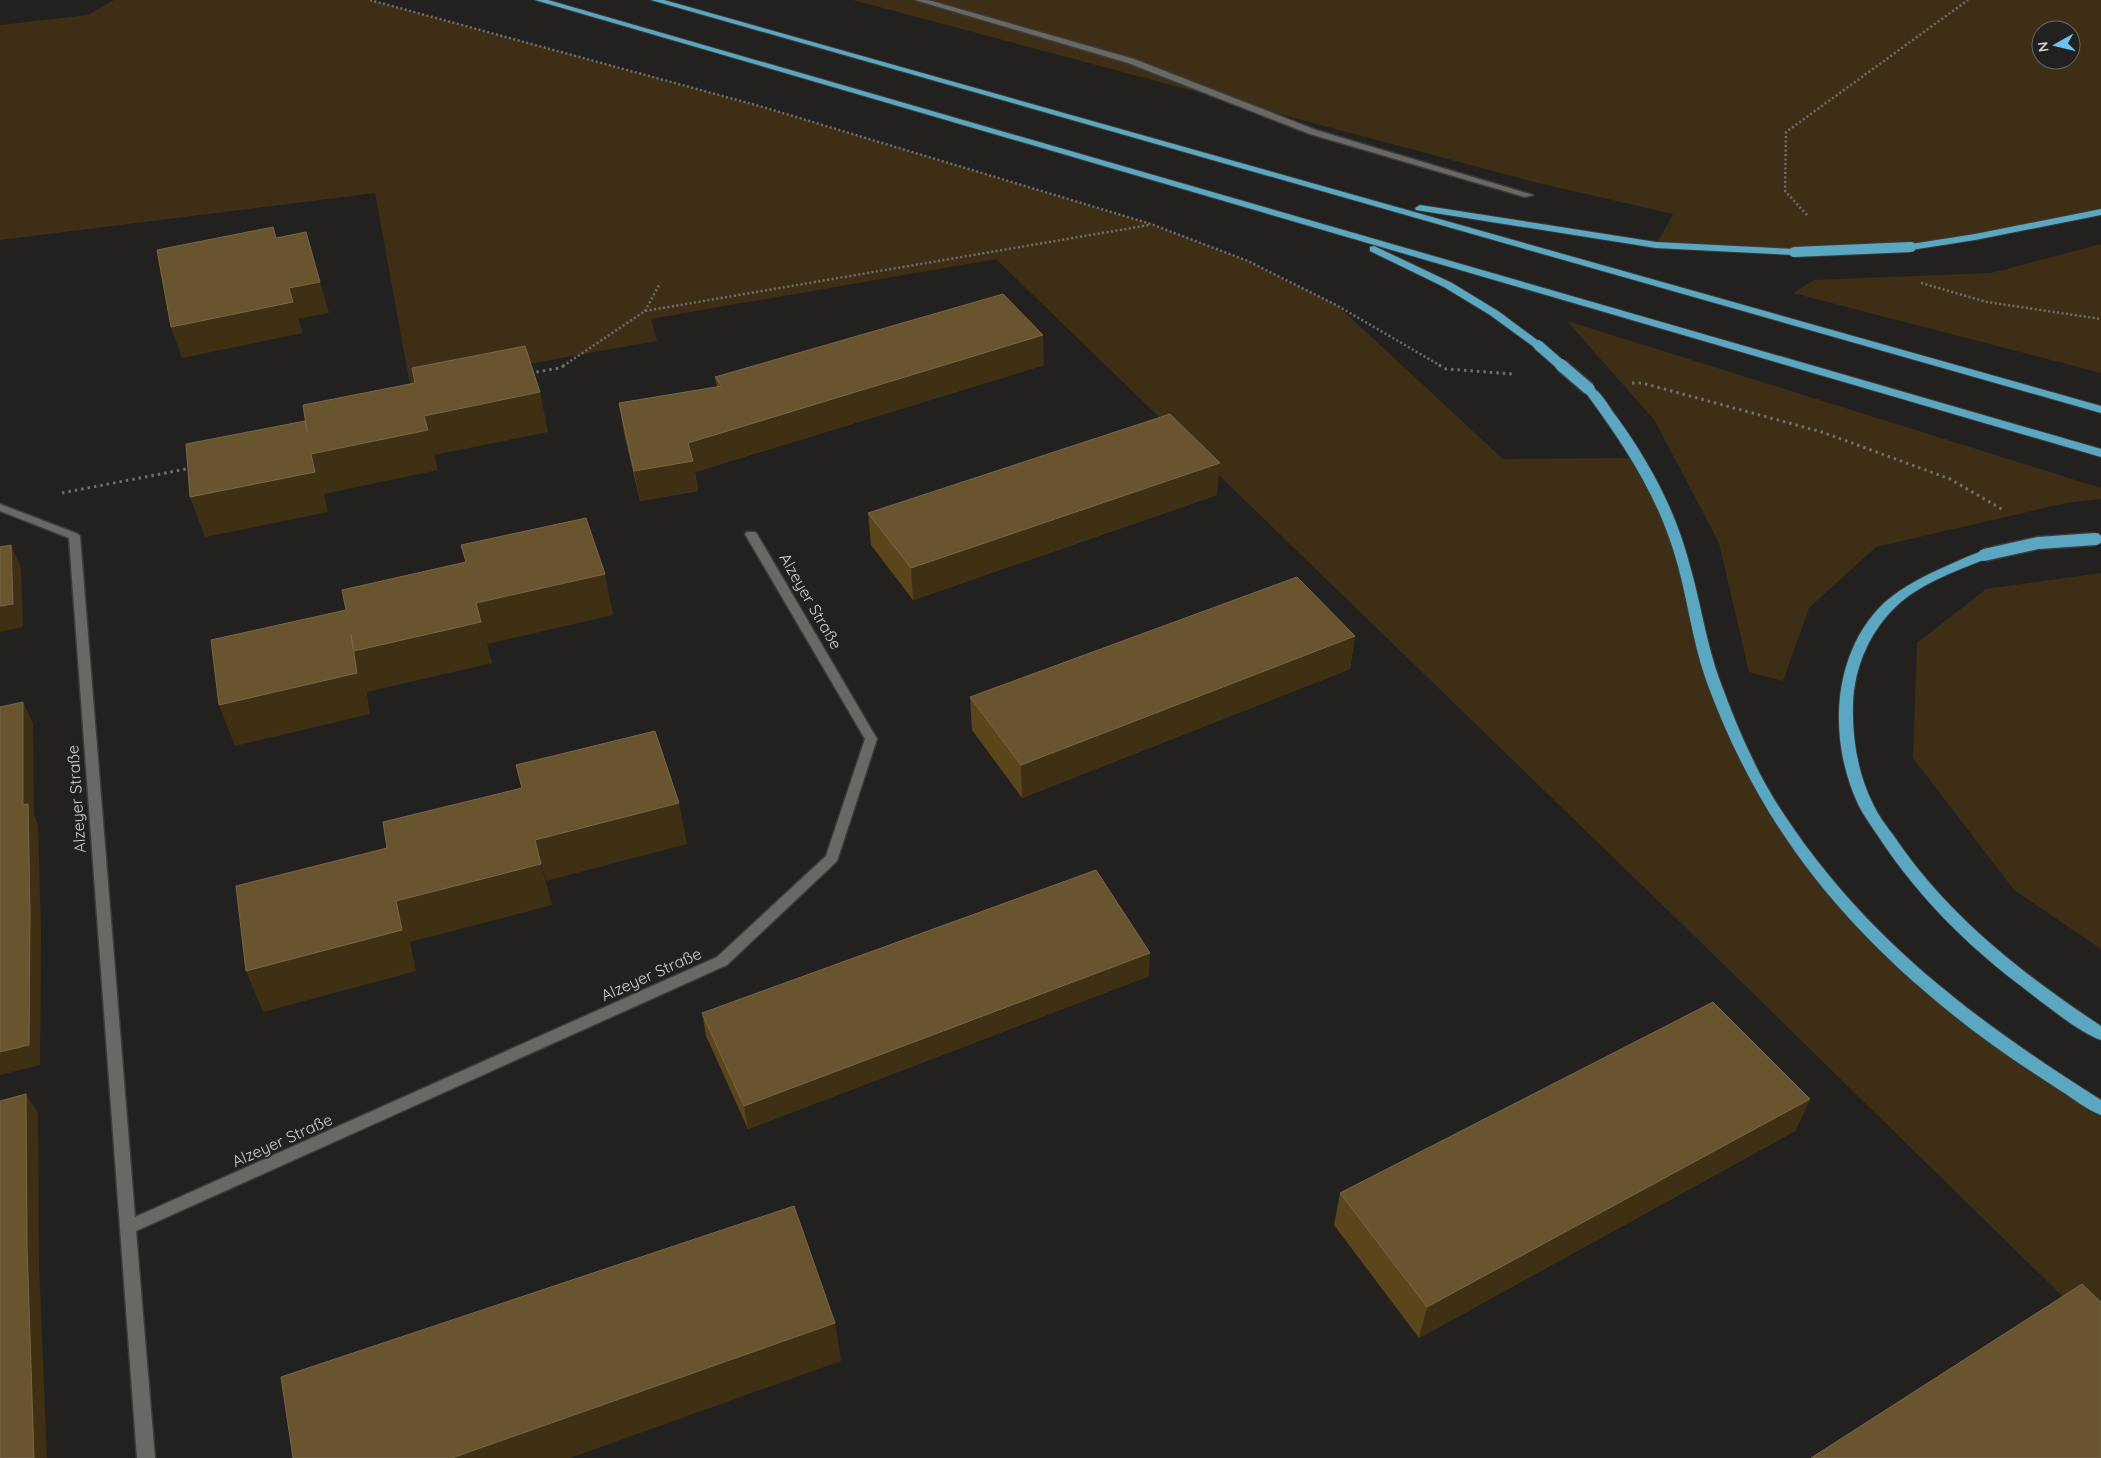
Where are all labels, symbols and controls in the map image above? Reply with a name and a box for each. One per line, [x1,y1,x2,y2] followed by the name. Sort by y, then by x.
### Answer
[2031,20,2081,70] north arrow
[2033,40,2053,53] text: N
[775,549,847,653] street label: Alzeyer Straße
[62,744,90,854] street label: Alzeyer Straße
[598,943,704,1005] street label: Alzeyer Straße
[229,1109,335,1171] street label: Alzeyer Straße

